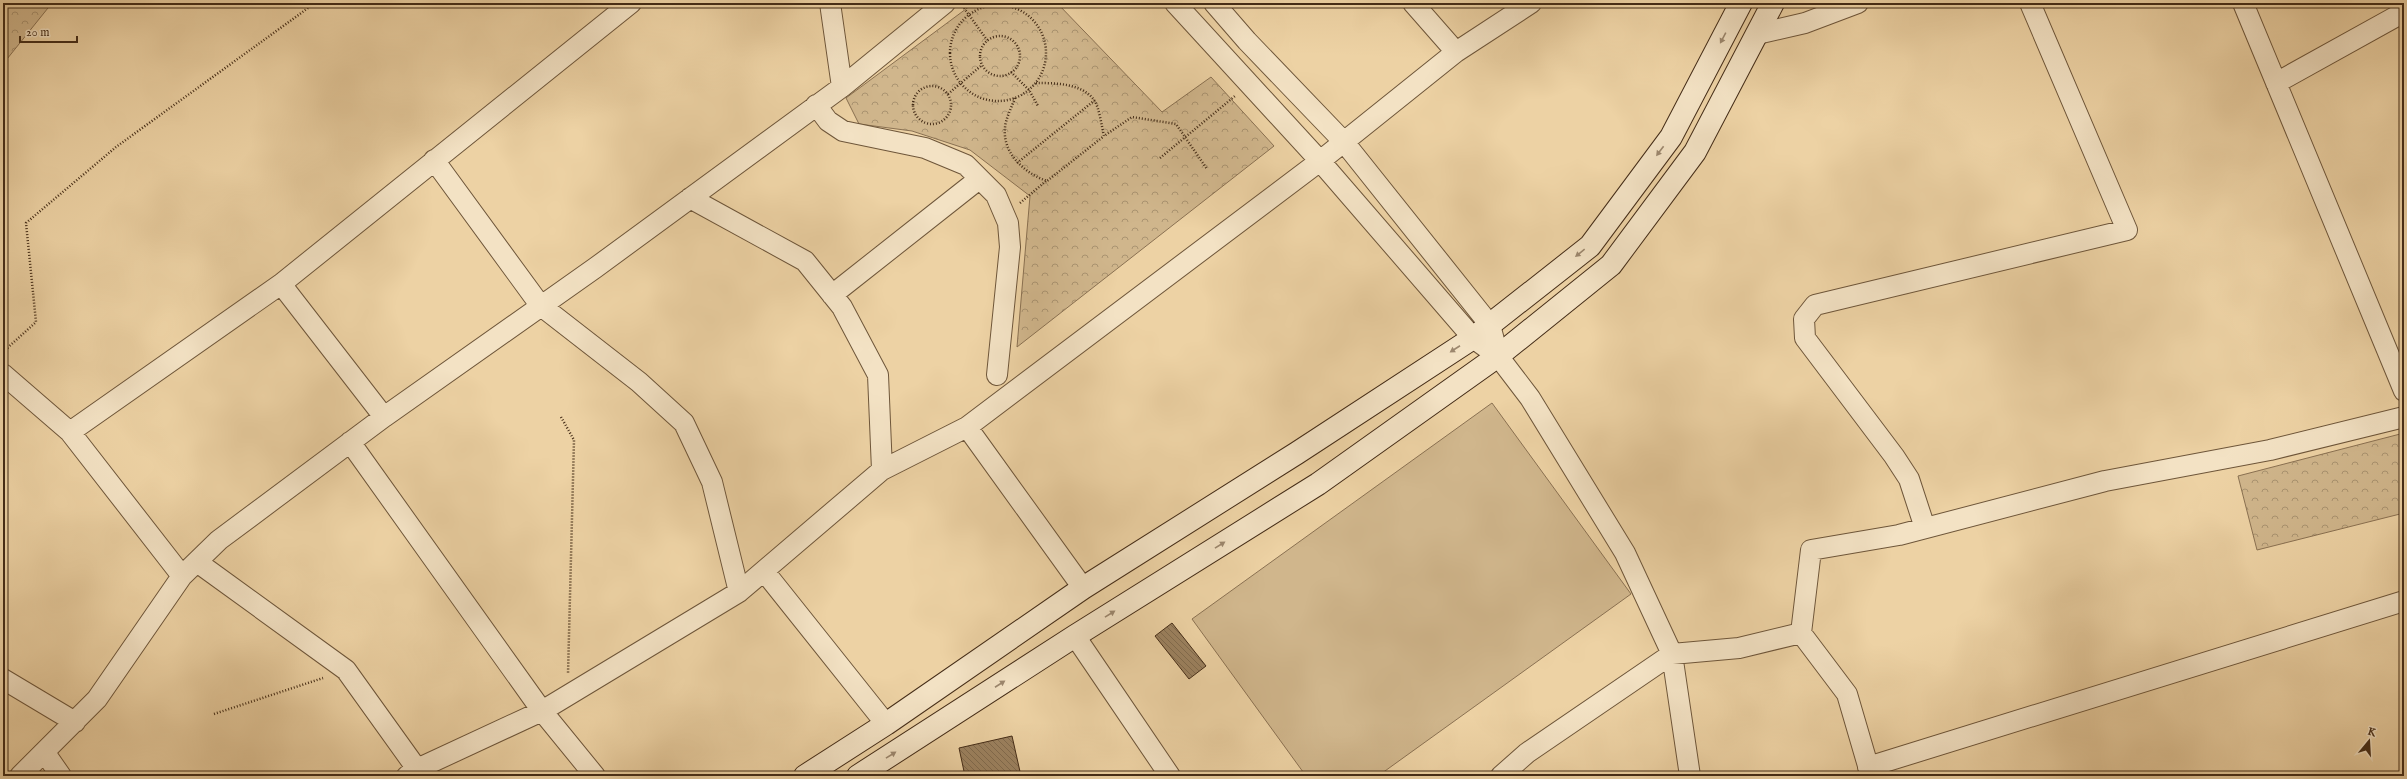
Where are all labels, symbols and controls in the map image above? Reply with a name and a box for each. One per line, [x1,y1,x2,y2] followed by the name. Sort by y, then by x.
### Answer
[20,18,77,44] scale bar
[26,25,49,40] text: 20 m
[1720,32,1726,43] one-way arrow
[1656,146,1664,157] one-way arrow
[1575,249,1586,258] one-way arrow
[1450,345,1460,353] one-way arrow
[1215,541,1225,549] one-way arrow
[1105,610,1115,618] one-way arrow
[995,681,1006,688] one-way arrow
[2349,721,2389,761] north arrow
[2366,725,2379,741] text: K
[886,751,896,759] one-way arrow

